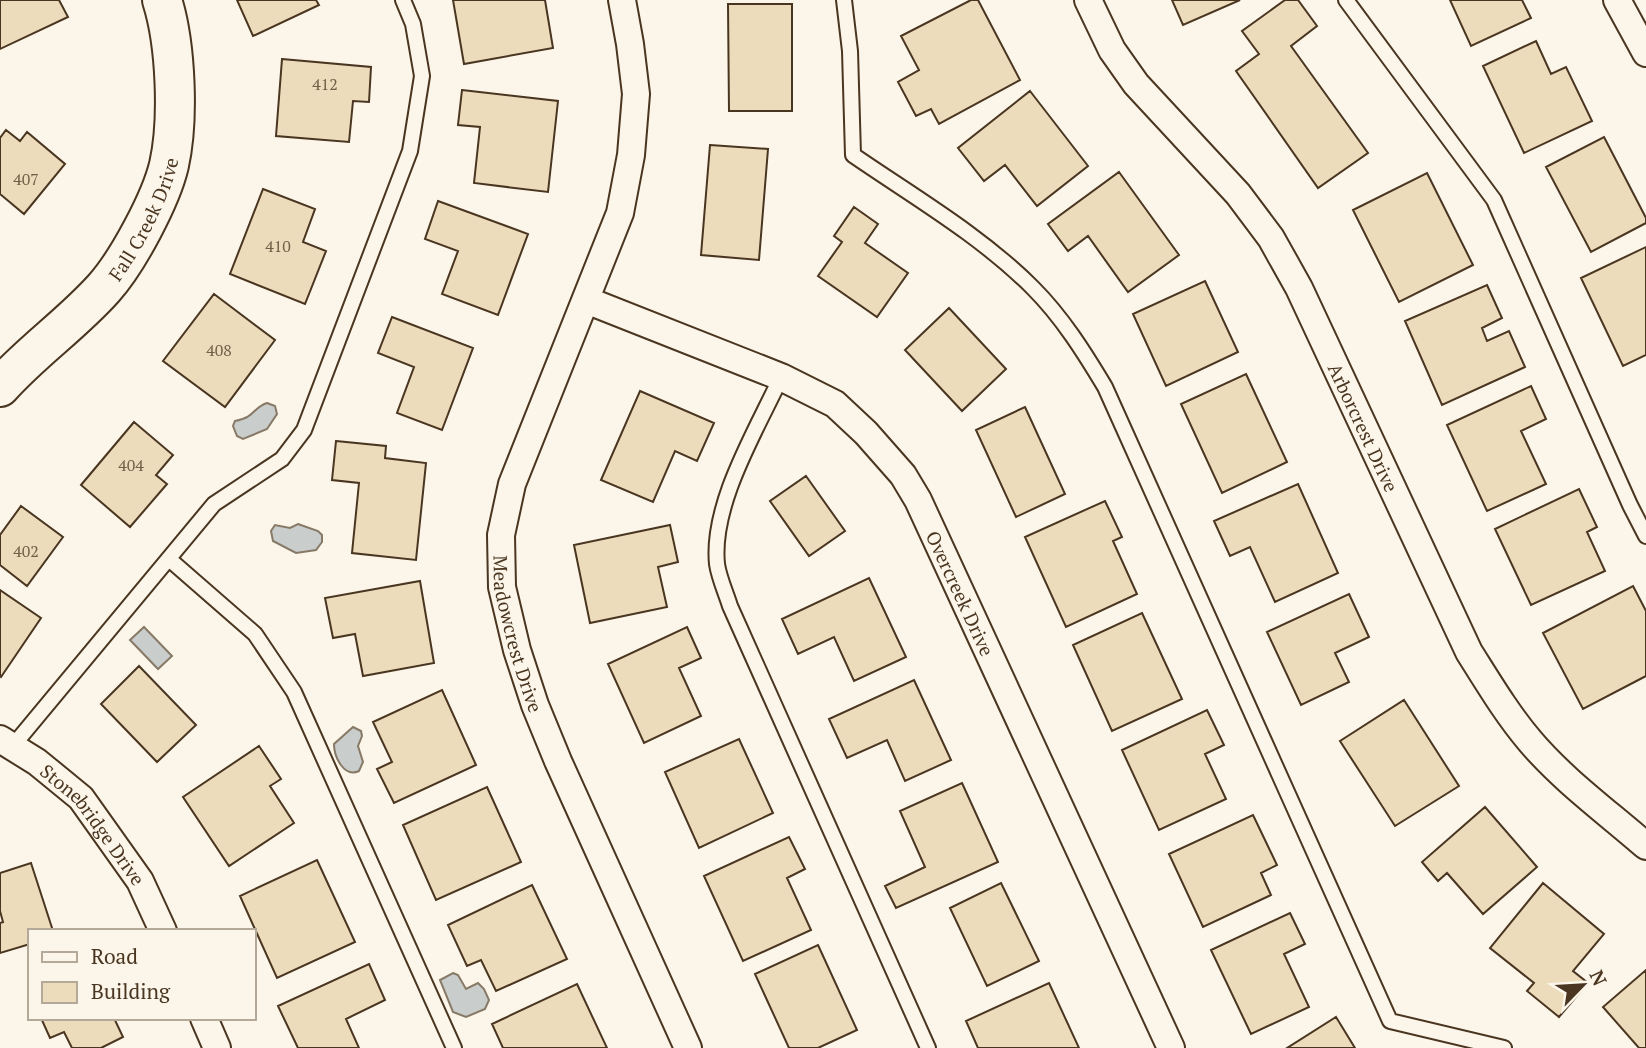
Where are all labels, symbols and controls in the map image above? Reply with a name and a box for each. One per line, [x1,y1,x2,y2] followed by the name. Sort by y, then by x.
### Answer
[312,73,338,95] house number: 412
[102,155,183,285] street label: Fall Creek Drive
[13,168,39,190] house number: 407
[265,235,291,257] house number: 410
[206,339,232,361] house number: 408
[1323,359,1405,496] street label: Arborcrest Drive
[118,454,144,476] house number: 404
[921,526,1001,660] street label: Overcreek Drive
[13,540,39,562] house number: 402
[489,555,549,716] street label: Meadowcrest Drive
[36,758,151,890] street label: Stonebridge Drive
[28,929,256,1020] legend
[91,942,138,970] text: Road
[1548,950,1618,1020] north arrow
[1584,966,1613,990] text: N
[91,977,171,1005] text: Building

